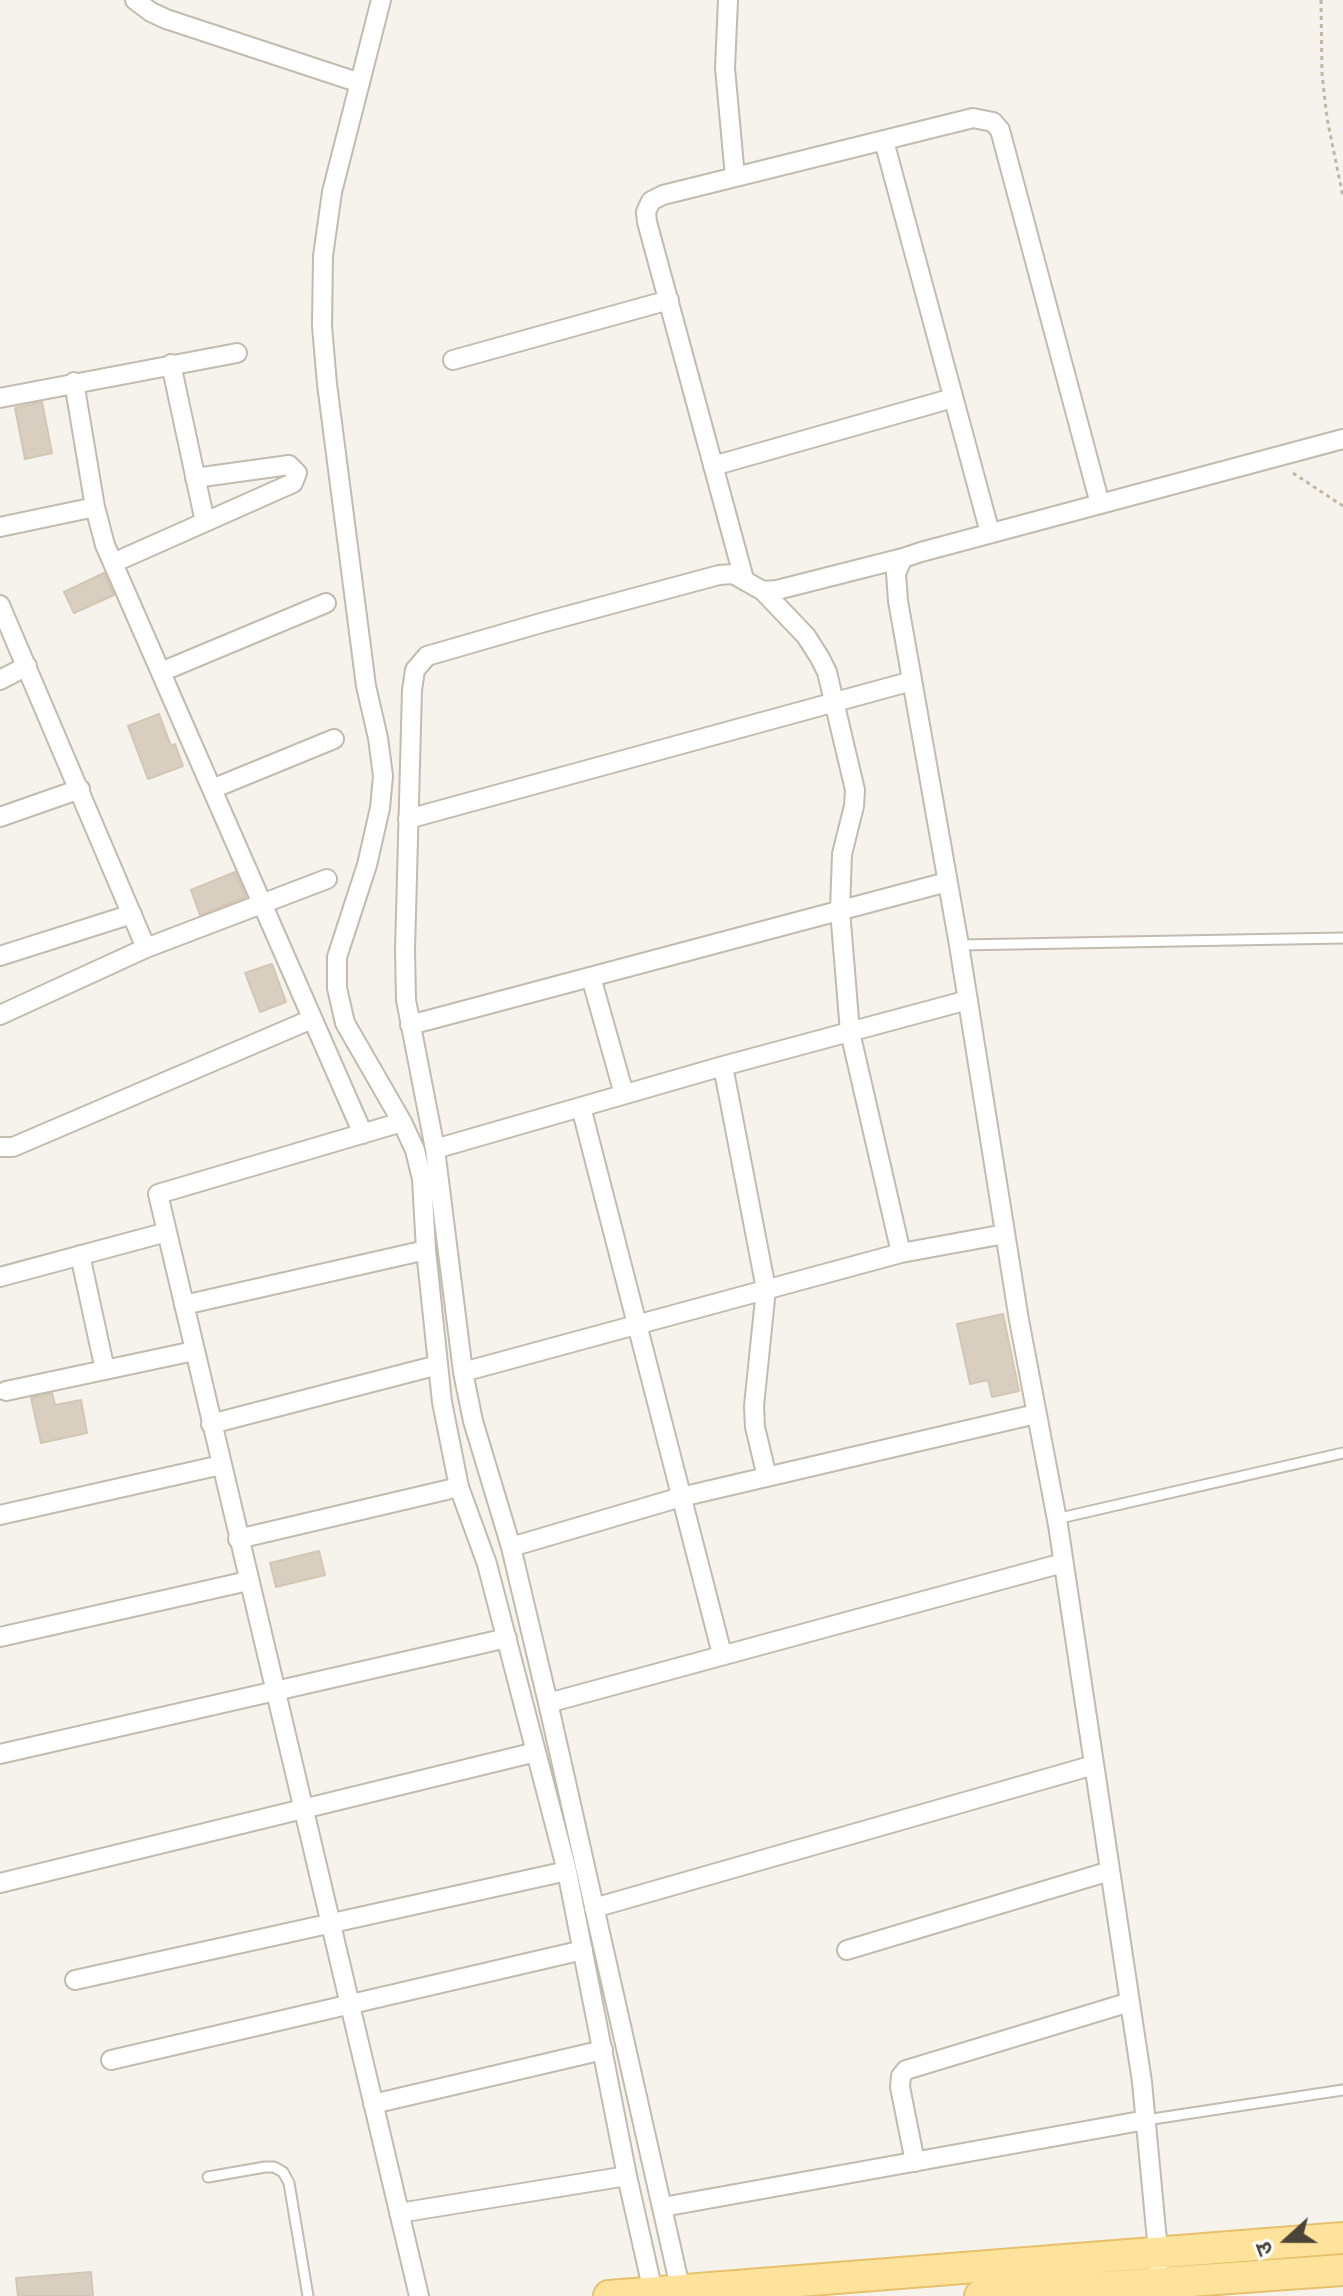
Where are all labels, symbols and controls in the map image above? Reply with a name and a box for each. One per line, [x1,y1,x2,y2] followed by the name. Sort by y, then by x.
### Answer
[1247,2200,1327,2280] north arrow
[1248,2237,1281,2260] text: उ

